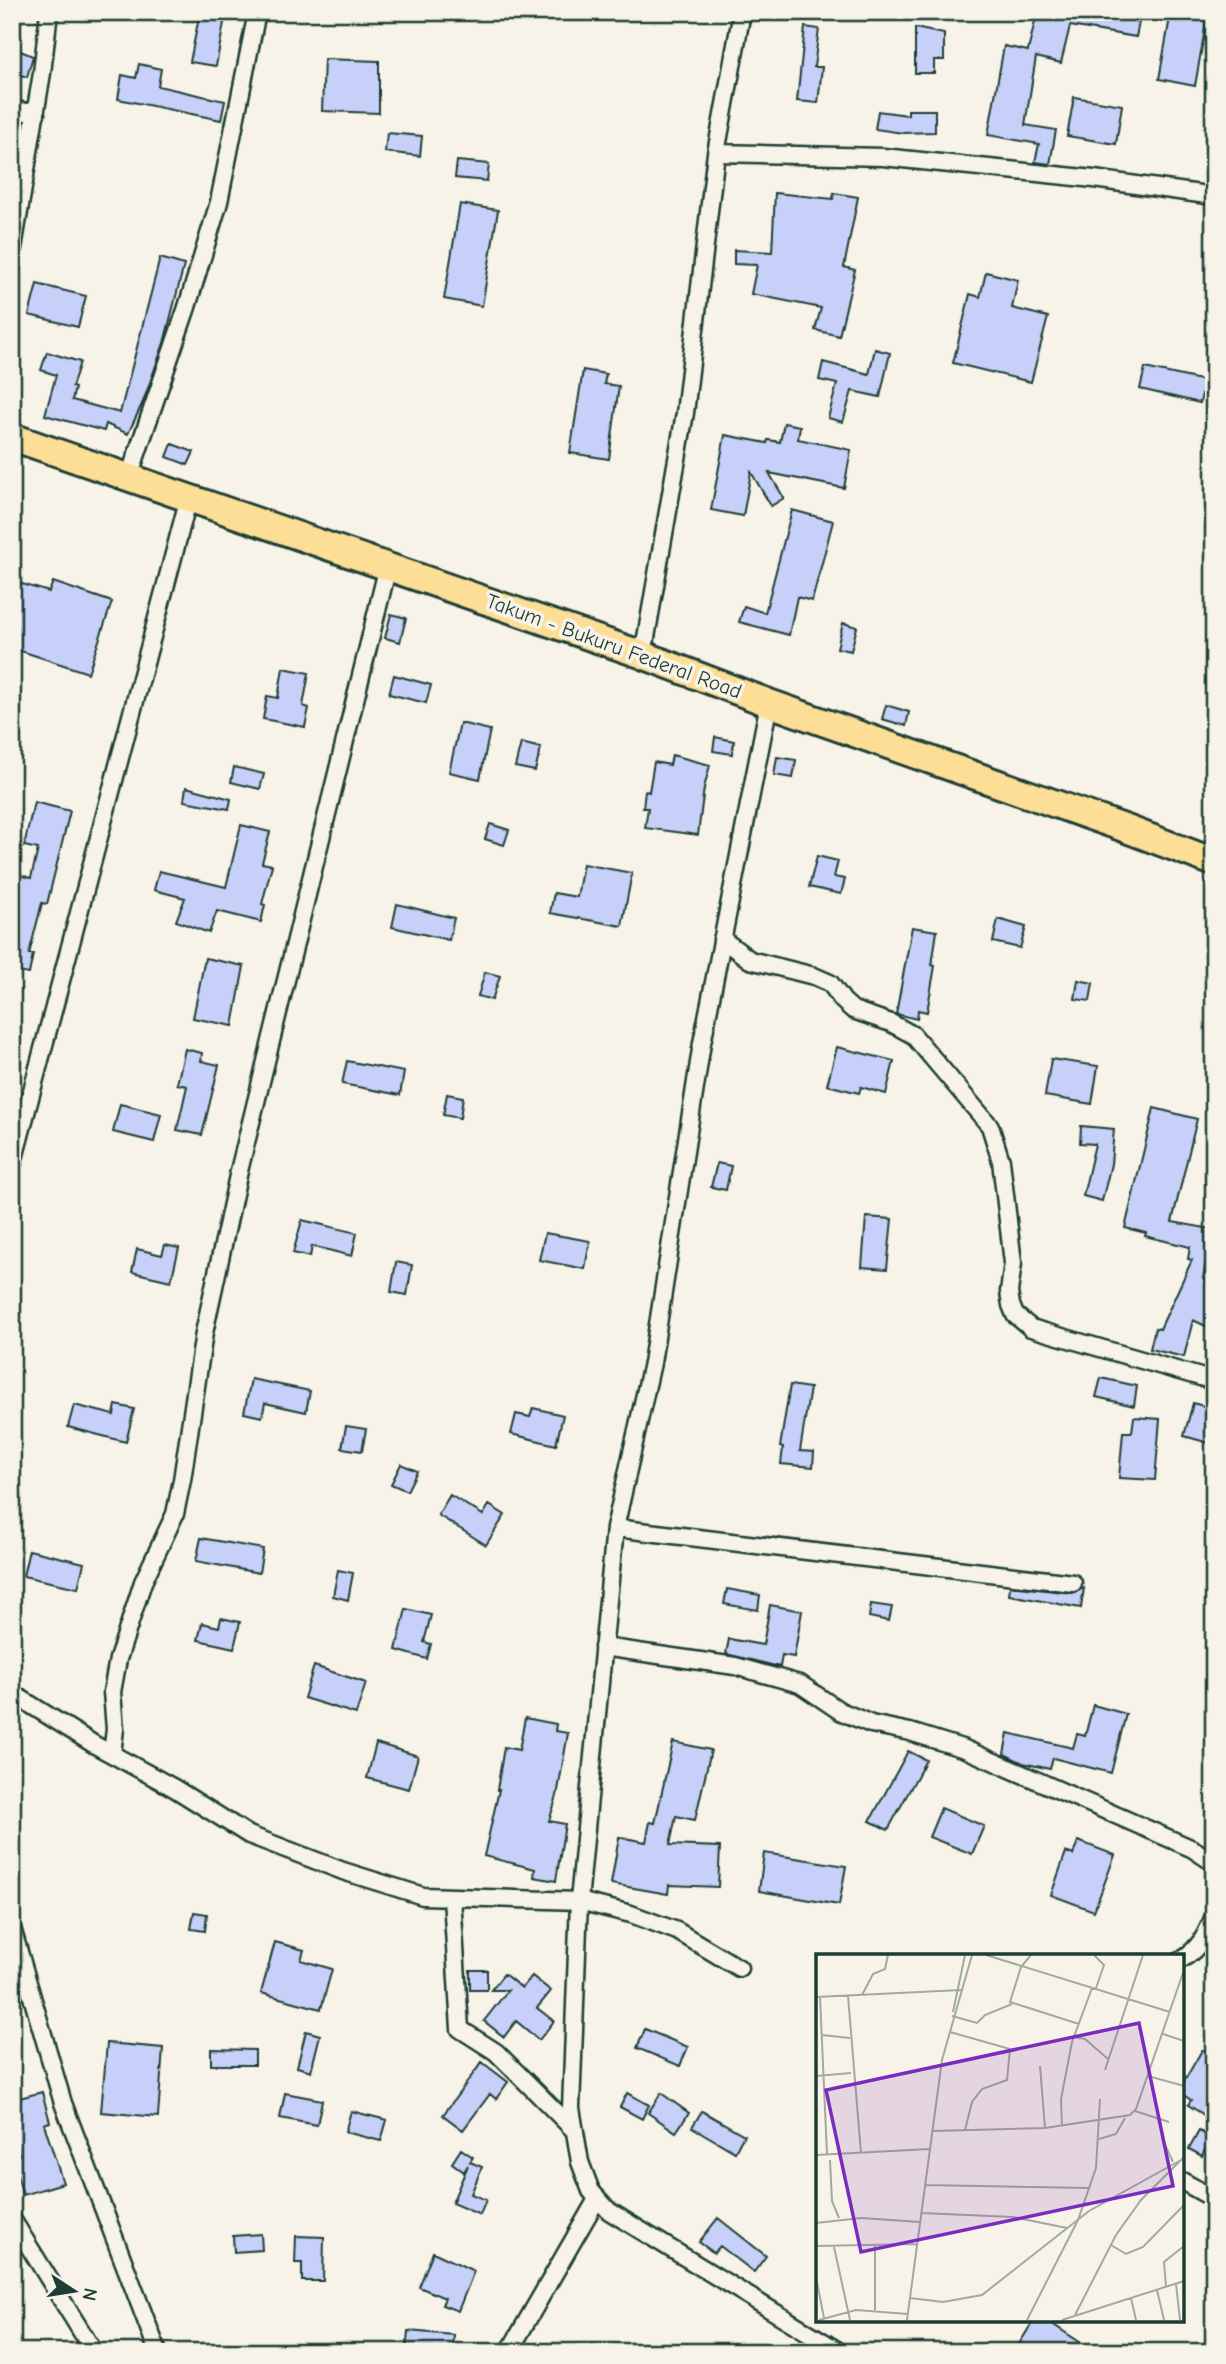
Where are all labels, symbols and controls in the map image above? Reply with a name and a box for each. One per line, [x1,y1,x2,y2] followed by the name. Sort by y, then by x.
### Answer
[483,589,745,703] street label: Takum - Bukuru Federal Road
[816,1954,1184,2322] inset map
[38,2256,108,2326] north arrow
[78,2286,102,2303] text: N

